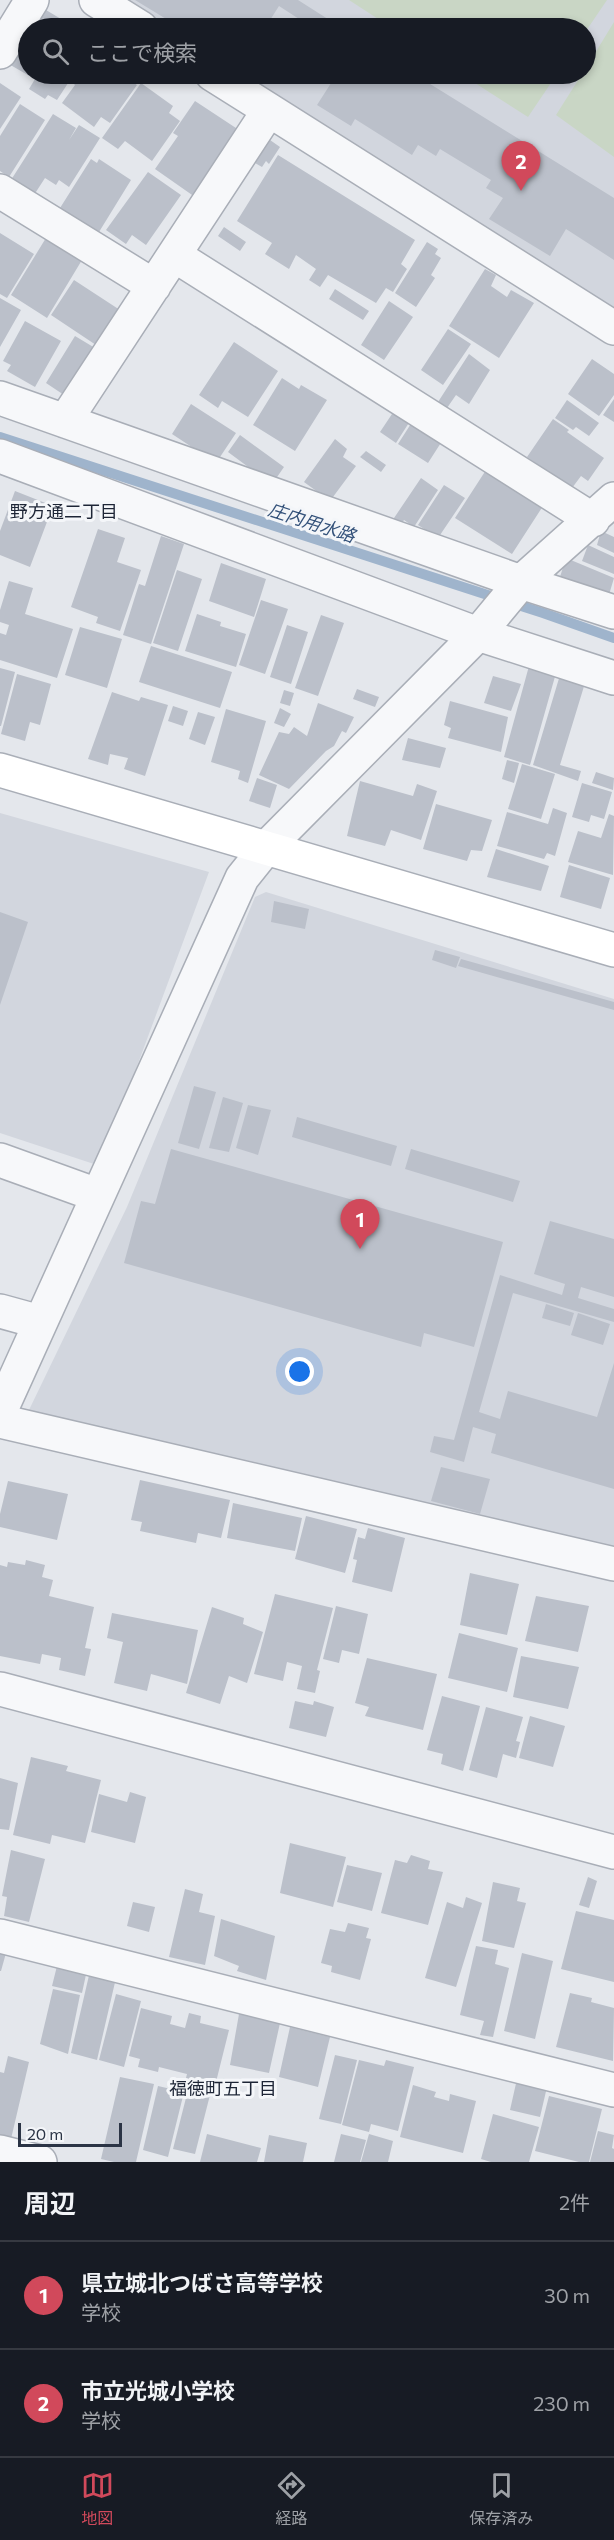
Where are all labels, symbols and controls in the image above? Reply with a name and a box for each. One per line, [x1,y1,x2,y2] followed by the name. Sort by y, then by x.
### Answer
[18,18,596,84] search box
[39,35,72,68] icon: search
[87,39,197,66] text: ここで検索
[502,142,540,191] pin: 2
[266,498,360,547] water label: 庄内用水路
[10,500,118,522] district label: 野方通二丁目
[340,1200,380,1249] pin: 1
[285,1357,314,1386] your location
[169,2077,277,2099] district label: 福徳町五丁目
[18,2120,122,2148] scale bar
[27,2124,63,2143] text: 20 m
[24,2187,76,2218] text: 周辺
[559,2190,590,2214] text: 2件
[81,2269,323,2296] text: 県立城北つばさ高等学校
[39,2283,48,2307] text: 1
[544,2283,590,2307] text: 30 m
[81,2300,121,2324] text: 学校
[81,2377,235,2404] text: 市立光城小学校
[38,2391,49,2415] text: 2
[533,2391,590,2415] text: 230 m
[81,2408,121,2432] text: 学校
[81,2469,114,2529] tab: 地図
[275,2469,308,2529] tab: 経路
[469,2469,533,2529] tab: 保存済み

